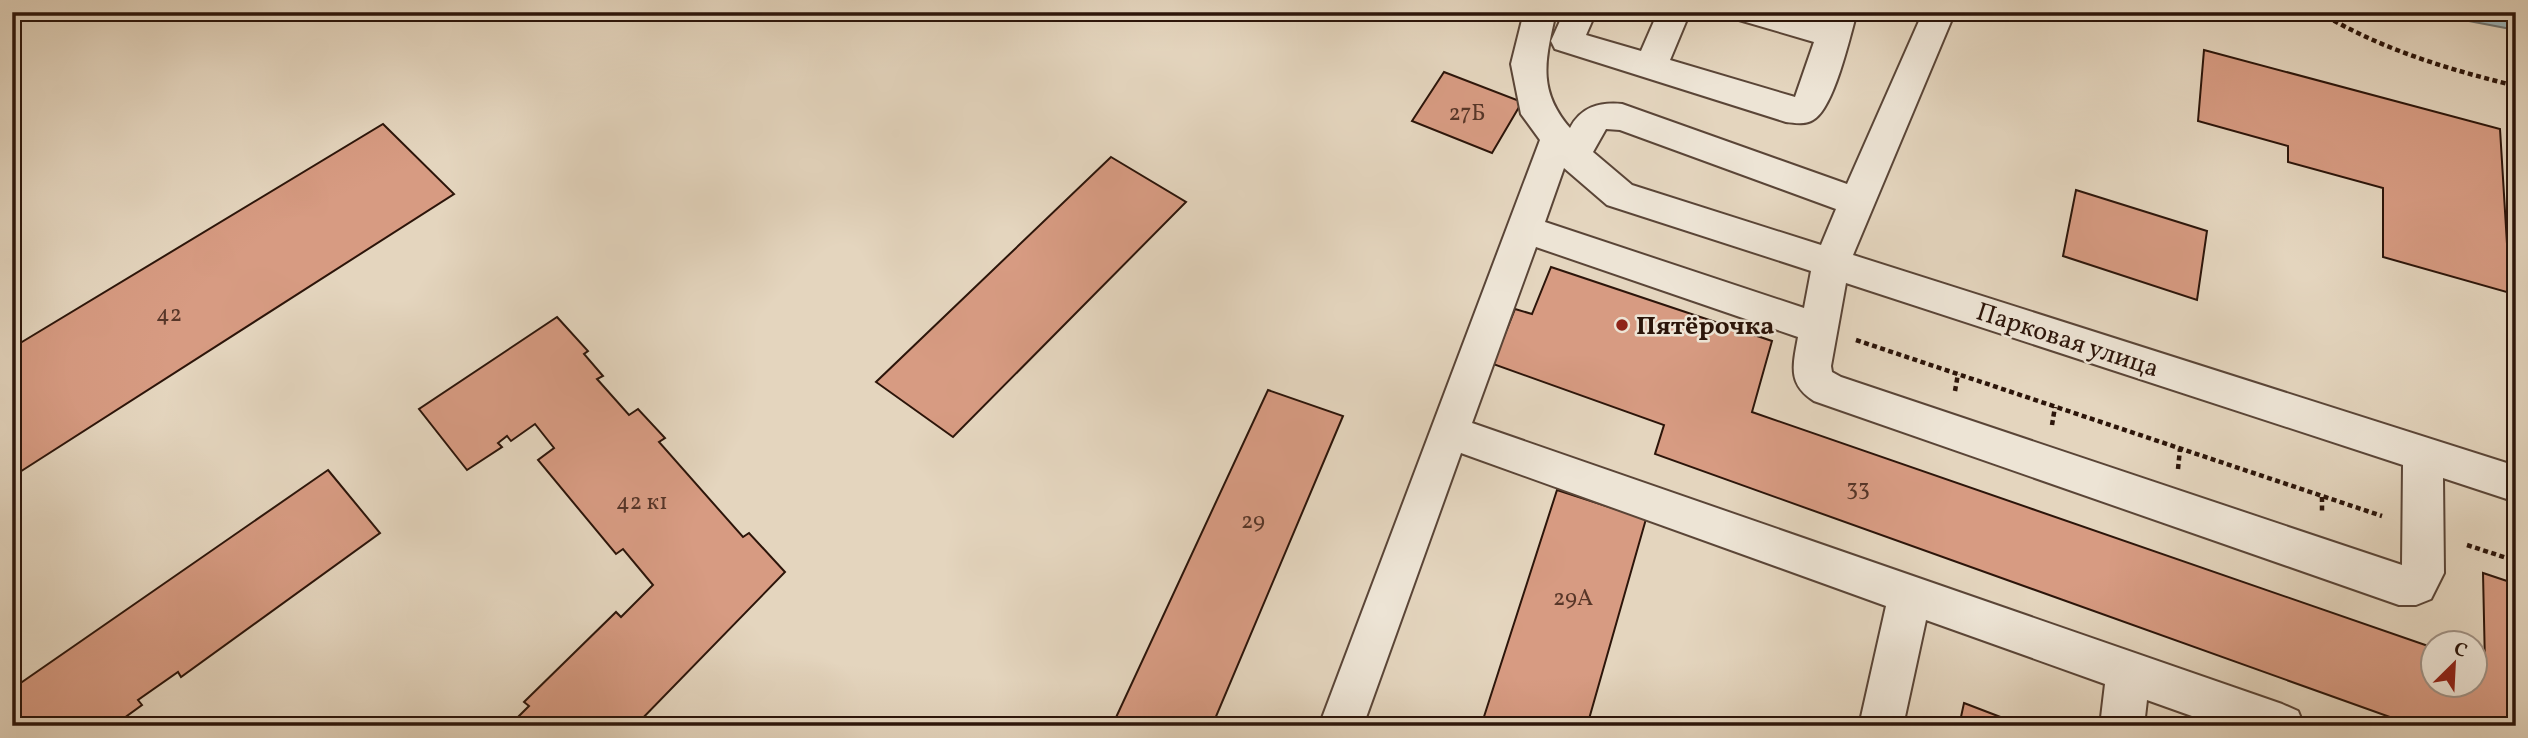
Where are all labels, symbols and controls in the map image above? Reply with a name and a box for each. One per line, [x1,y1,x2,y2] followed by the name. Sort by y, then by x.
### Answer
[1448,98,1486,130] house number: 27Б
[1971,294,2163,387] street label: Парковая улица
[156,299,182,331] house number: 42
[1636,309,1774,345] place label: Пятёрочка
[1614,317,1630,333] marker: Пятёрочка
[1846,473,1870,505] house number: 33
[616,487,668,519] house number: 42 к1
[1241,506,1265,538] house number: 29
[1553,583,1593,615] house number: 29А
[2420,630,2490,700] north arrow
[2449,636,2471,665] text: С

